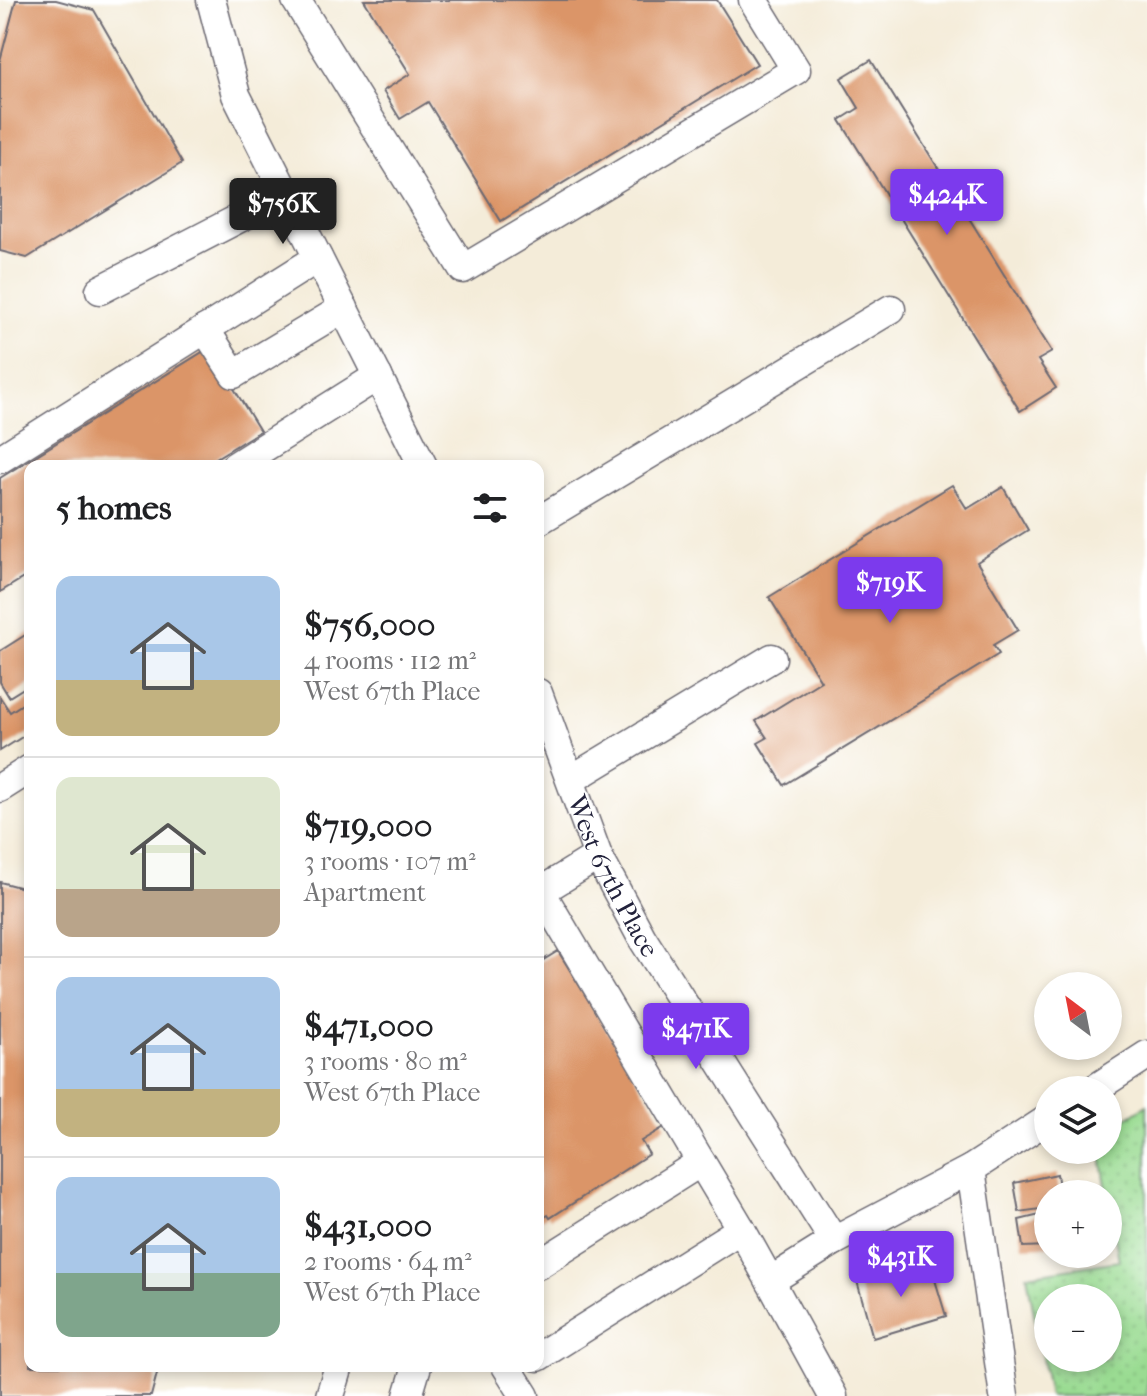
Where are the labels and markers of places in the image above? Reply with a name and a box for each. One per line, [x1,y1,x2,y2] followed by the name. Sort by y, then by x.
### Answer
[891,169,1003,237] pin: $424K
[227,178,339,246] pin: $756K
[834,557,946,625] pin: $719K
[640,1003,752,1071] pin: $471K
[845,1231,957,1299] pin: $431K

